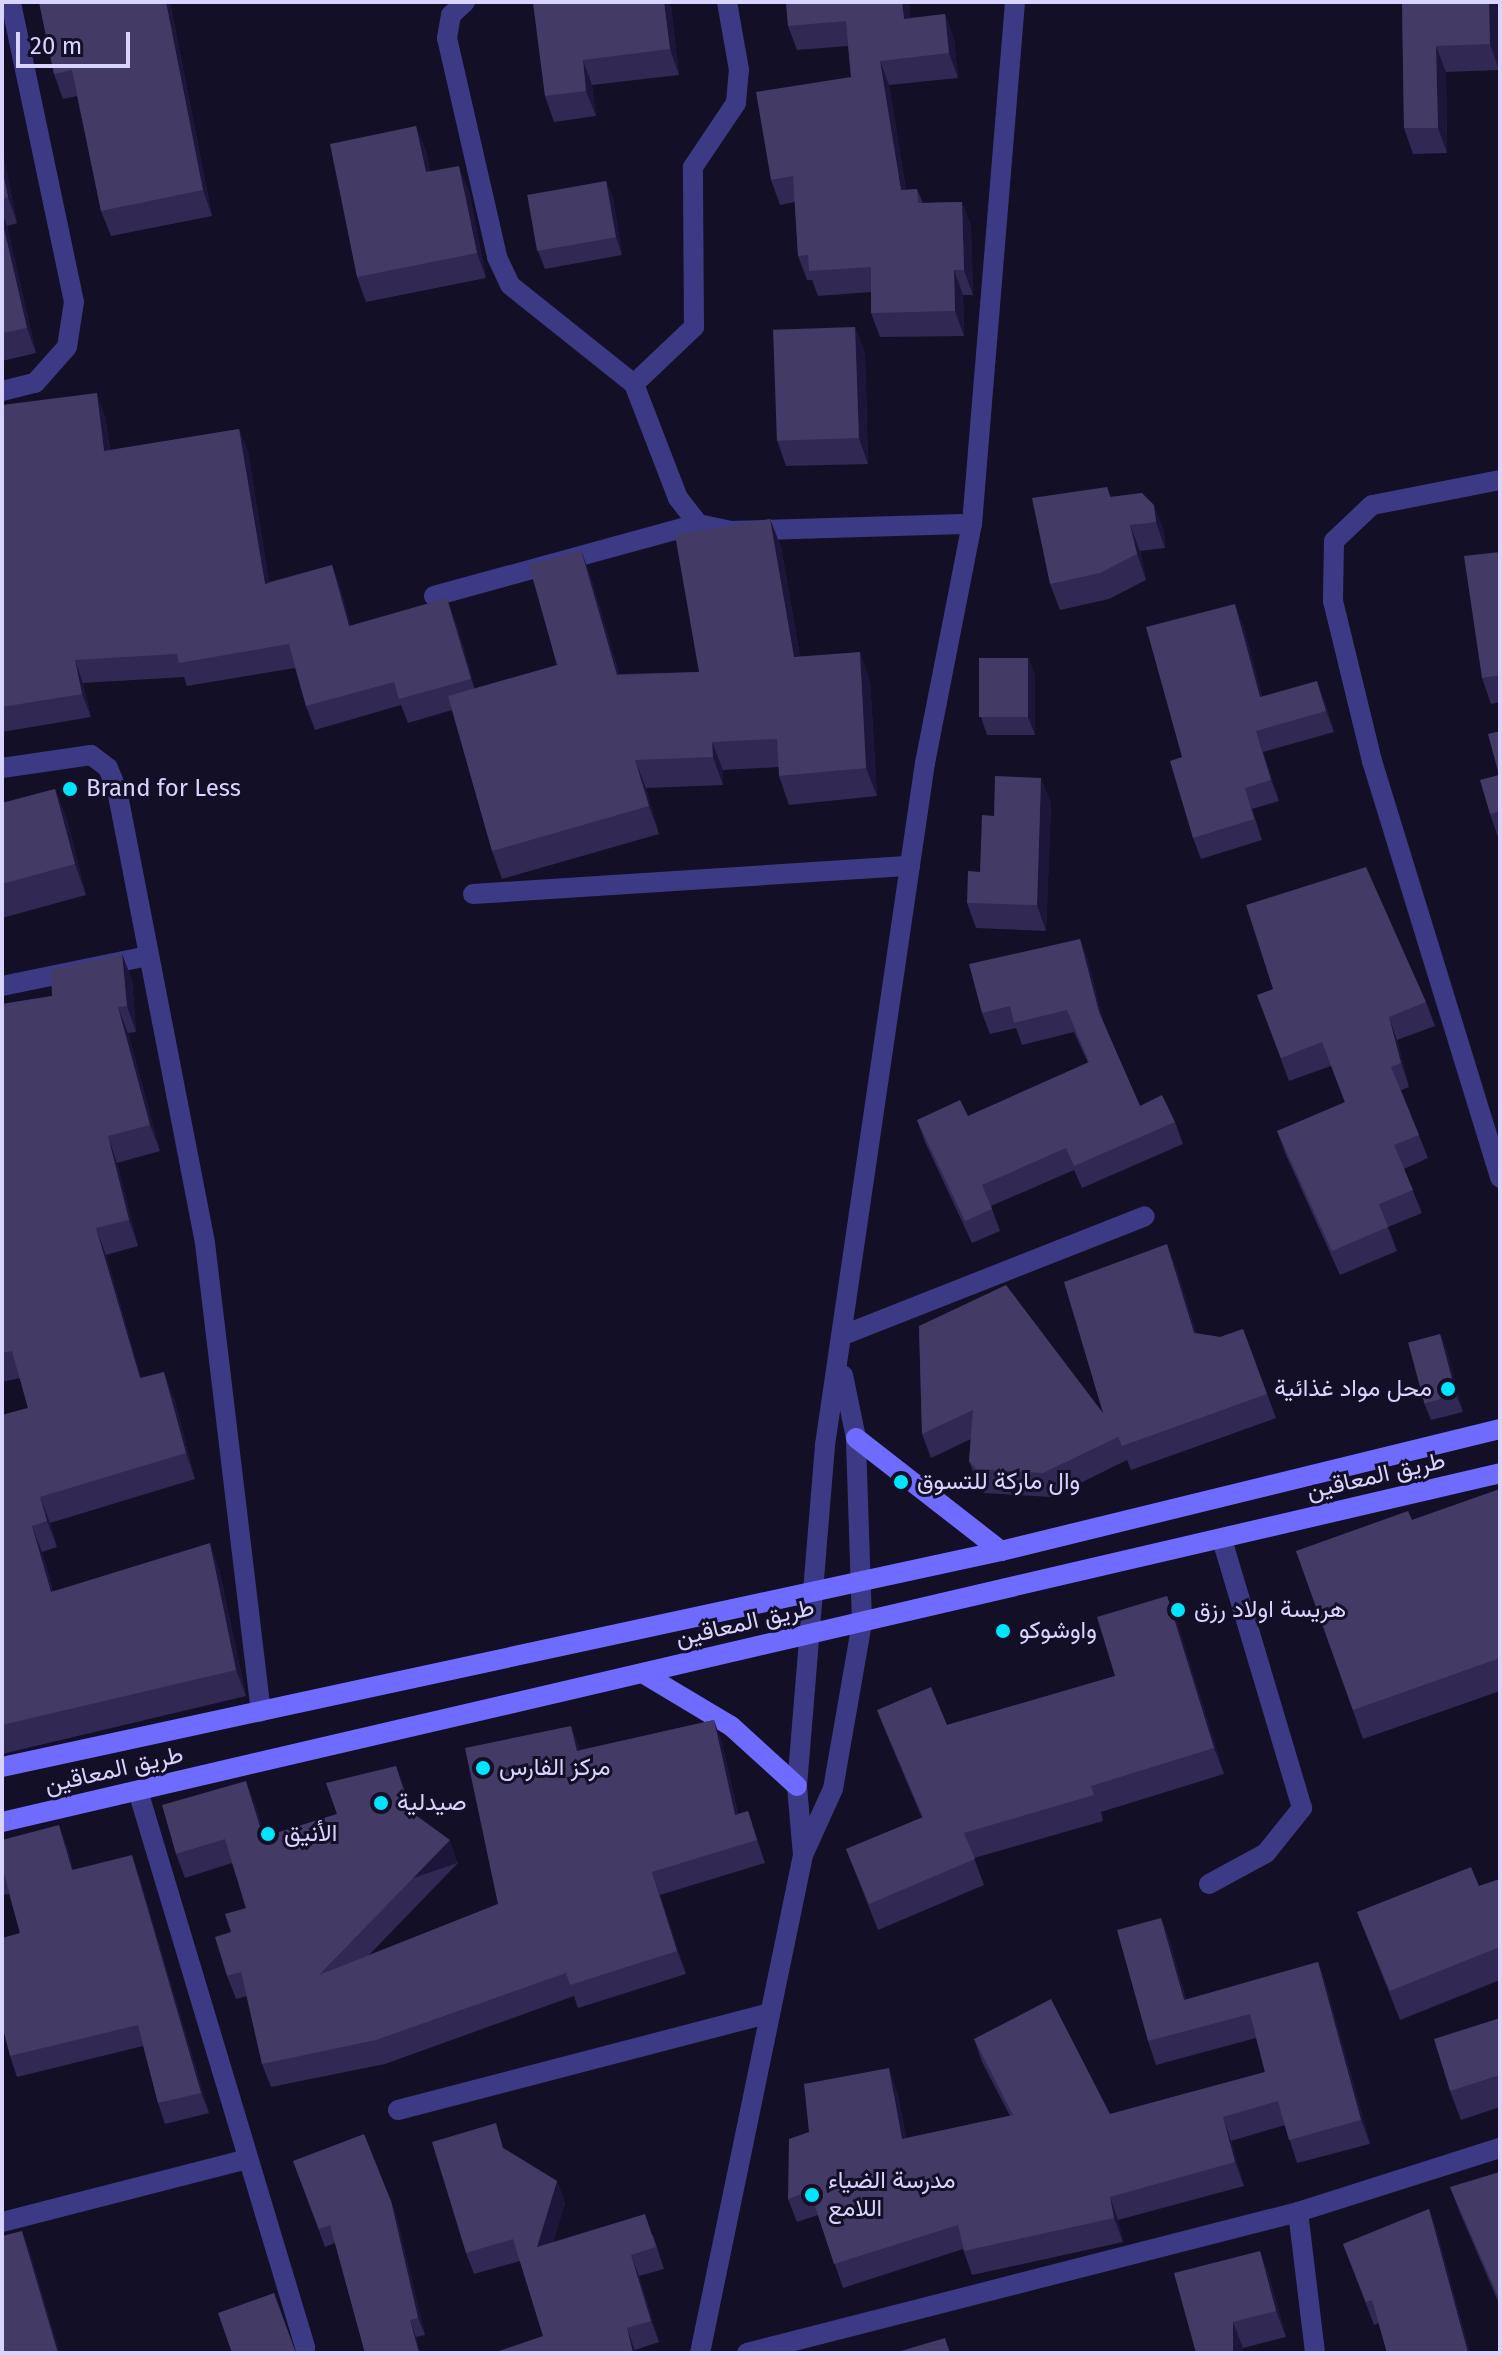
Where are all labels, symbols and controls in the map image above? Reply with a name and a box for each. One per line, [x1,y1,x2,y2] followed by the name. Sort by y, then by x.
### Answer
[20,16,134,66] scale bar
[30,32,82,60] text: 20 m
[86,775,241,803] place label: Brand for Less
[61,780,79,798] marker: Brand for Less
[1274,1375,1432,1403] place label: محل مواد غذائية
[1439,1380,1457,1398] marker: محل مواد غذائية
[1304,1446,1448,1506] street label: طريق المعاقين
[917,1468,1080,1496] place label: وال ماركة للتسوق
[892,1473,910,1491] marker: وال ماركة للتسوق
[673,1593,817,1653] street label: طريق المعاقين
[1194,1596,1346,1624] place label: هريسة اولاد رزق
[1169,1601,1187,1619] marker: هريسة اولاد رزق
[1019,1617,1097,1645] place label: واوشوكو
[994,1622,1012,1640] marker: واوشوكو
[42,1740,186,1800] street label: طريق المعاقين
[499,1754,611,1782] place label: مركز الفارس
[474,1759,492,1777] marker: مركز الفارس
[397,1789,467,1817] place label: صيدلية
[372,1794,390,1812] marker: صيدلية
[284,1820,337,1848] place label: الأنيق
[259,1825,277,1843] marker: الأنيق
[828,2167,955,2223] place label: مدرسة الضياء اللامع
[803,2186,821,2204] marker: مدرسة الضياء اللامع

